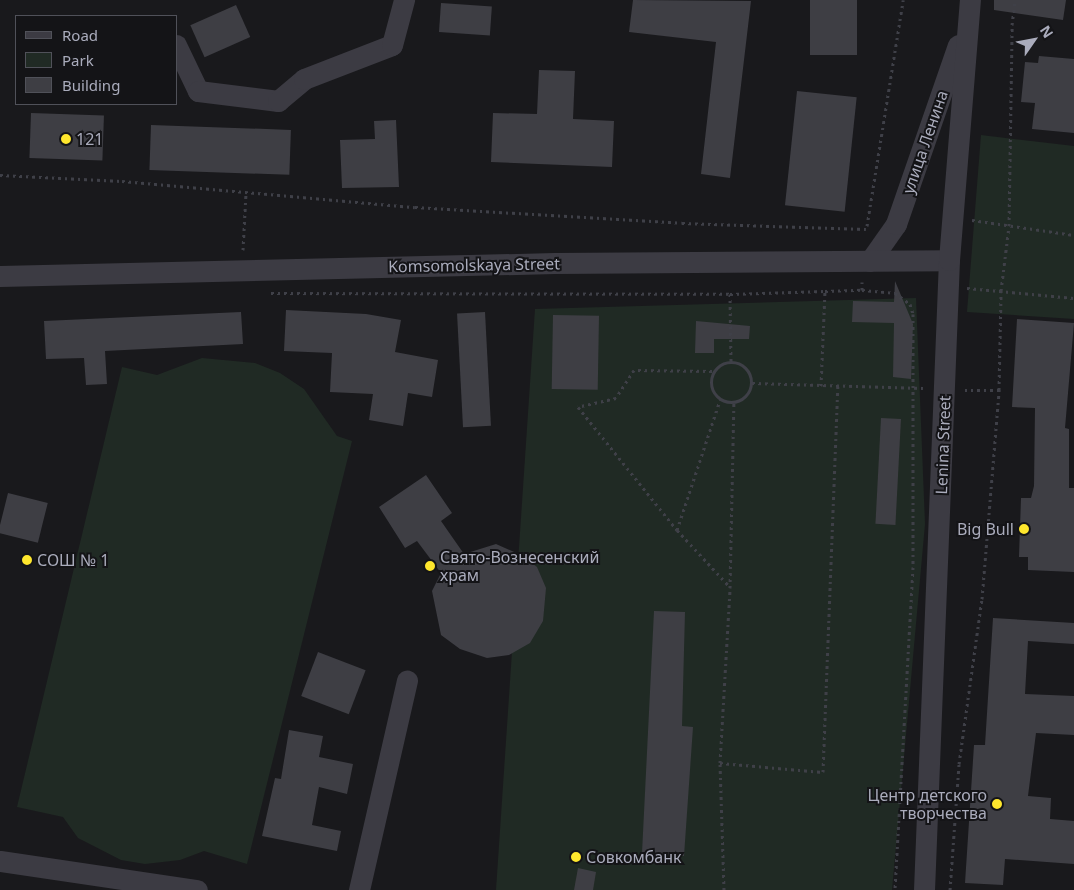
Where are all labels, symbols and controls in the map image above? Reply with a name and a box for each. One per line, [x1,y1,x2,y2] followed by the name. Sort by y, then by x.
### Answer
[15,15,178,105] legend
[1009,15,1059,65] north arrow
[1036,22,1058,42] text: N
[62,25,98,45] text: Road
[62,50,94,70] text: Park
[62,75,120,95] text: Building
[898,88,952,196] street label: улица Ленина
[76,129,103,149] place label: 121
[60,133,72,145] marker: 121
[388,254,560,276] street label: Komsomolskaya Street
[932,395,954,495] street label: Lenina Street
[957,519,1014,539] place label: Big Bull
[1018,523,1030,535] marker: Big Bull
[440,547,599,585] place label: Свято-Вознесенский храм
[37,550,109,570] place label: СОШ № 1
[21,554,33,566] marker: СОШ № 1
[424,560,436,572] marker: Свято-Вознесенский храм
[868,785,987,823] place label: Центр детского творчества
[991,798,1003,810] marker: Центр детского творчества
[586,847,682,867] place label: Совкомбанк
[570,851,582,863] marker: Совкомбанк

